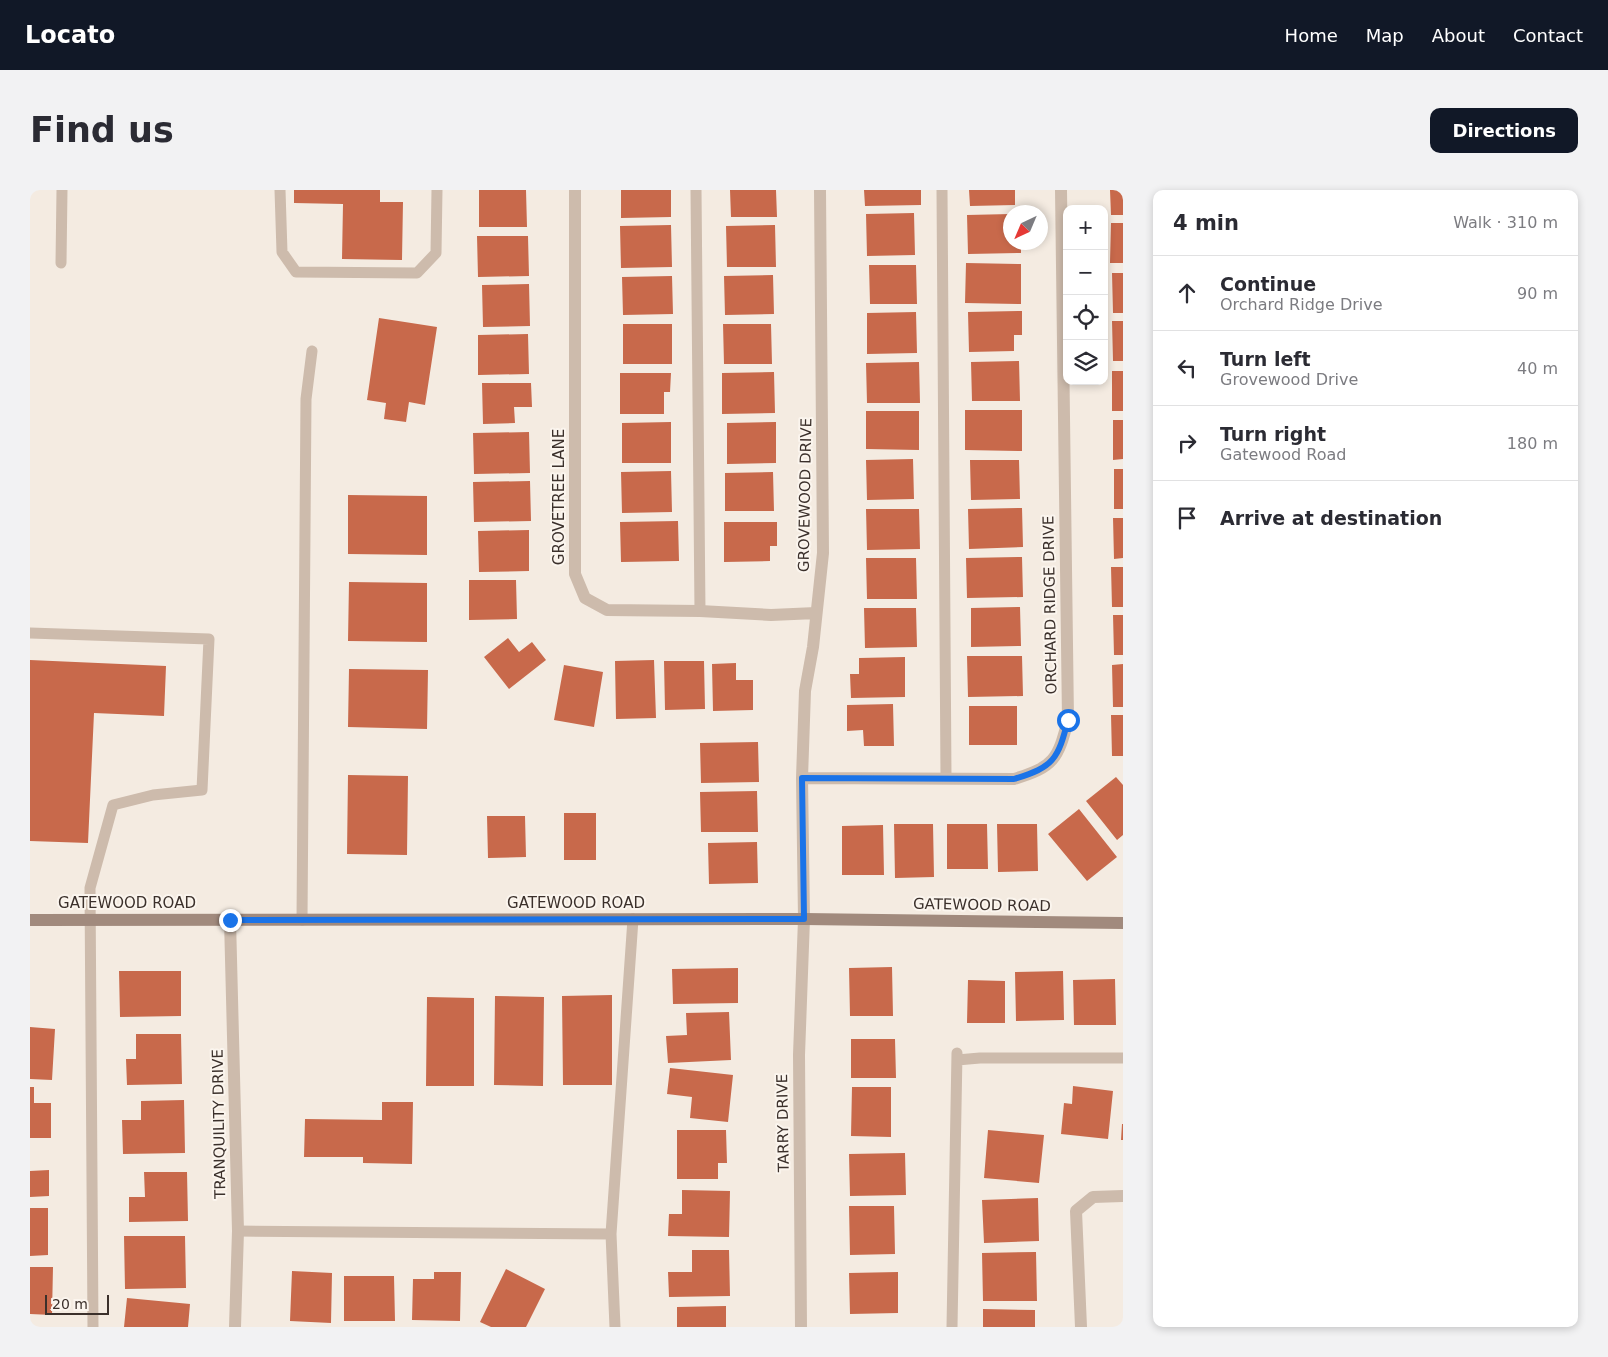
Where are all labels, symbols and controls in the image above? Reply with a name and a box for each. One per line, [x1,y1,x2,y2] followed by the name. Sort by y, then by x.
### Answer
[25,21,115,49] text: Locato
[1285,25,1338,46] text: Home
[1366,25,1404,46] text: Map
[1432,25,1485,46] text: About
[1513,25,1583,46] text: Contact
[1430,108,1578,153] button: Directions
[30,110,174,150] text: Find us
[1003,205,1048,250] north arrow
[1063,205,1108,385] map controls
[1063,205,1108,250] button: +
[1173,211,1239,235] text: 4 min
[1453,213,1558,232] text: Walk · 310 m
[1063,250,1108,295] button: −
[1220,273,1316,295] text: Continue
[1173,279,1201,307] icon: ahead
[1517,284,1558,303] text: 90 m
[1063,295,1108,340] button: locate
[1220,295,1383,314] text: Orchard Ridge Drive
[1063,340,1108,385] button: layers
[1220,348,1311,370] text: Turn left
[1173,354,1201,382] icon: left
[1517,359,1558,378] text: 40 m
[1220,370,1358,389] text: Grovewood Drive
[795,418,815,572] street label: GROVEWOOD DRIVE
[1220,423,1326,445] text: Turn right
[550,429,568,565] street label: GROVETREE LANE
[1173,429,1201,457] icon: right
[1507,434,1558,453] text: 180 m
[1220,445,1346,464] text: Gatewood Road
[1173,504,1201,532] icon: arrive
[1220,507,1442,529] text: Arrive at destination
[1039,516,1061,694] street label: ORCHARD RIDGE DRIVE
[1057,709,1080,732] route start
[58,894,196,912] street label: GATEWOOD ROAD
[507,894,645,912] street label: GATEWOOD ROAD
[913,895,1051,915] street label: GATEWOOD ROAD
[219,909,242,932] route end
[209,1049,229,1200] street label: TRANQUILITY DRIVE
[773,1074,793,1173] street label: TARRY DRIVE
[45,1292,109,1315] scale bar
[52,1296,88,1312] text: 20 m

